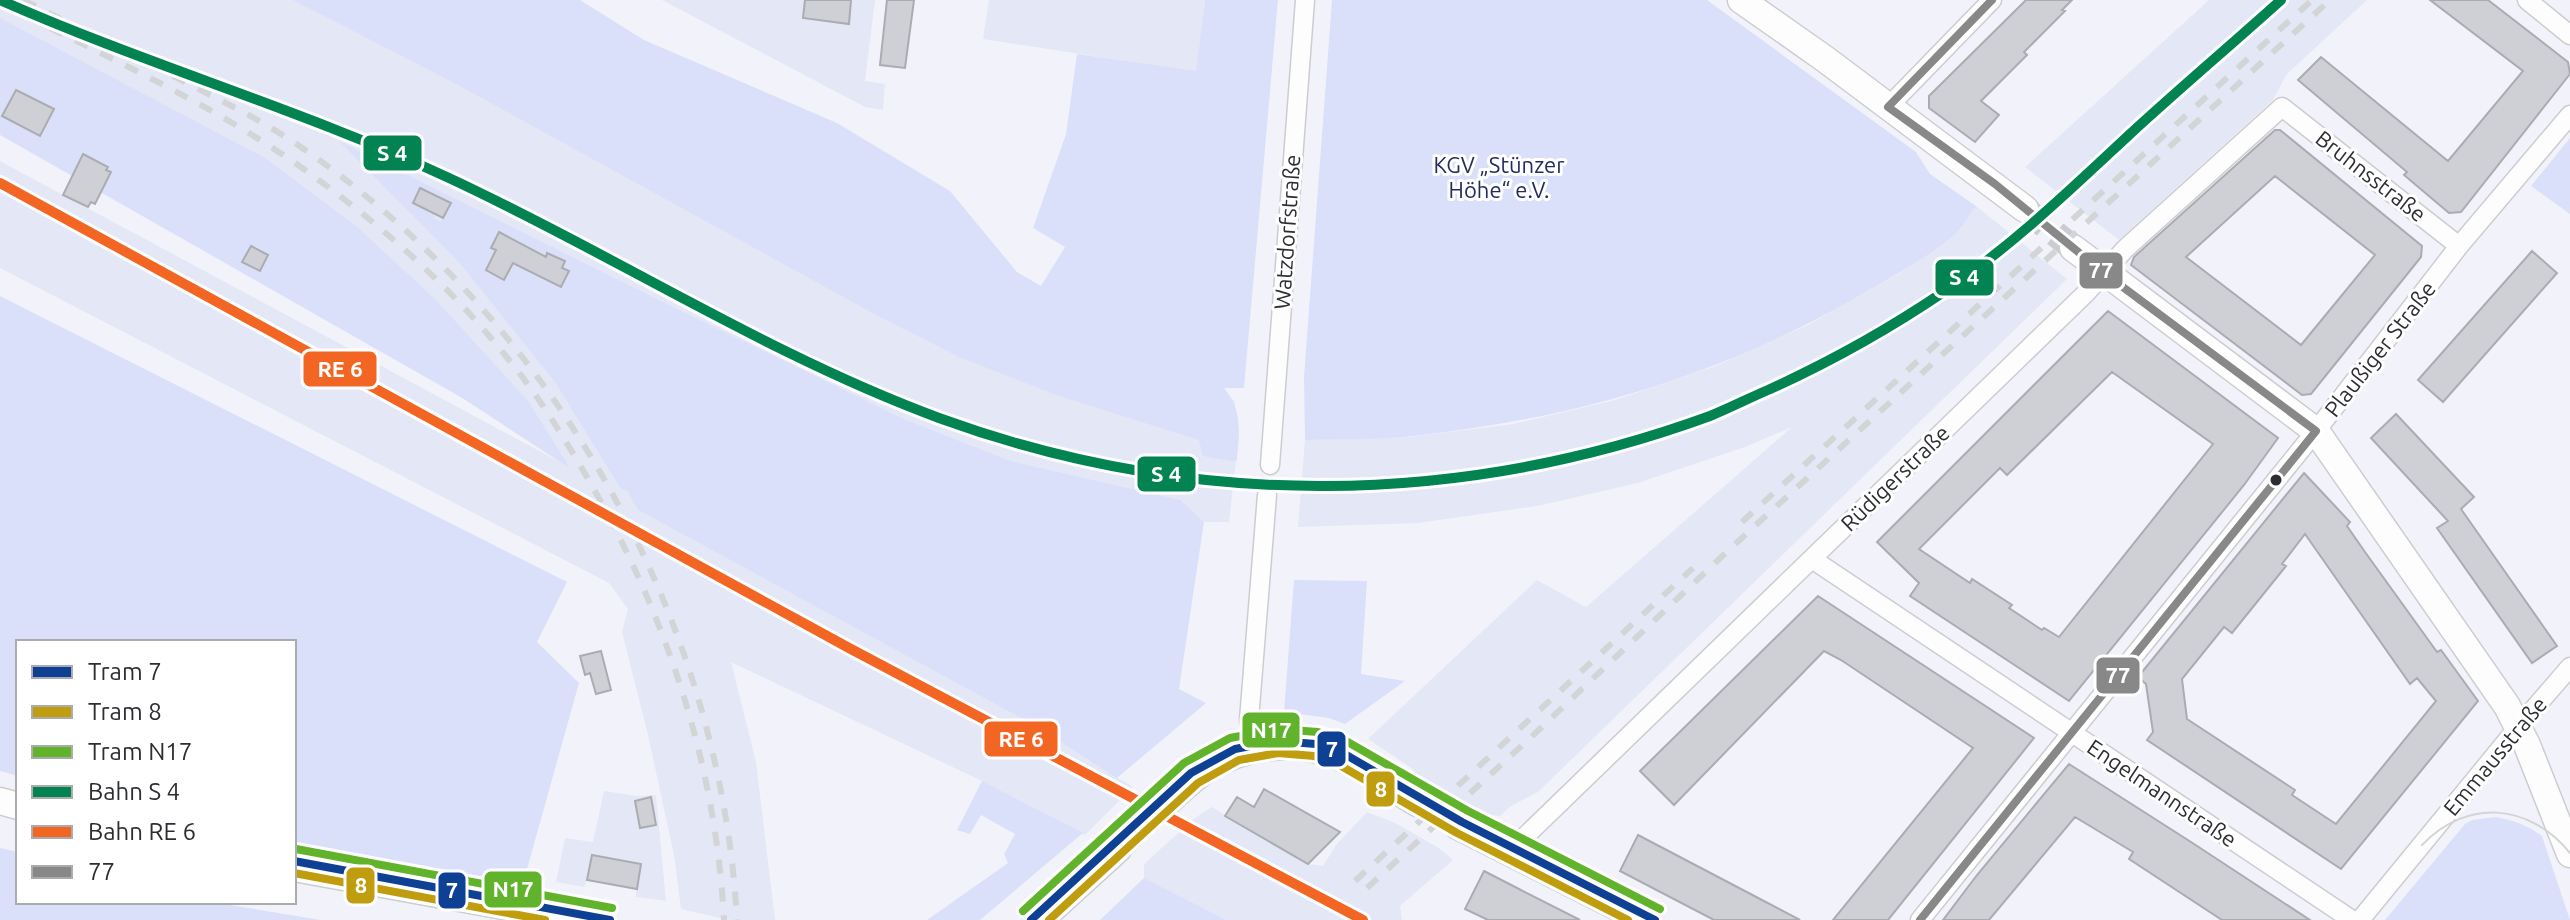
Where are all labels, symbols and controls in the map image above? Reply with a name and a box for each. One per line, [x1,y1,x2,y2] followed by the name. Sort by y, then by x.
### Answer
[2311,125,2431,226] street label: Bruhnsstraße
[362,134,423,172] line badge: S 4
[377,140,407,165] text: S 4
[1433,152,1565,202] park label: KGV „Stünzer Höhe“ e.V.
[1269,154,1304,310] street label: Watzdorfstraße
[2078,251,2124,290] line badge: 77
[2089,257,2113,282] text: 77
[1934,258,1995,297] line badge: S 4
[1949,264,1979,289] text: S 4
[2319,276,2440,421] street label: Plaußiger Straße
[302,350,378,388] line badge: RE 6
[317,356,363,381] text: RE 6
[1835,420,1954,536] street label: Rüdigerstraße
[1136,455,1197,493] line badge: S 4
[1151,461,1181,486] text: S 4
[2268,472,2284,488] unlabelled marker
[16,640,296,904] legend
[2095,656,2141,695] line badge: 77
[88,658,162,685] text: Tram 7
[2106,662,2130,687] text: 77
[2438,691,2551,820] street label: Emmausstraße
[88,698,162,725] text: Tram 8
[1241,711,1301,749] line badge: N17
[1250,717,1292,742] text: N17
[983,720,1059,758] line badge: RE 6
[998,726,1044,751] text: RE 6
[1316,730,1347,768] line badge: 7
[2083,734,2241,852] street label: Engelmannstraße
[1326,736,1338,761] text: 7
[88,738,192,765] text: Tram N17
[1365,770,1396,808] line badge: 8
[1375,776,1387,801] text: 8
[88,778,180,805] text: Bahn S 4
[88,818,196,845] text: Bahn RE 6
[88,858,115,885] text: 77
[345,866,376,905] line badge: 8
[483,870,543,909] line badge: N17
[437,871,467,910] line badge: 7
[355,872,367,897] text: 8
[492,876,534,901] text: N17
[446,877,458,902] text: 7

